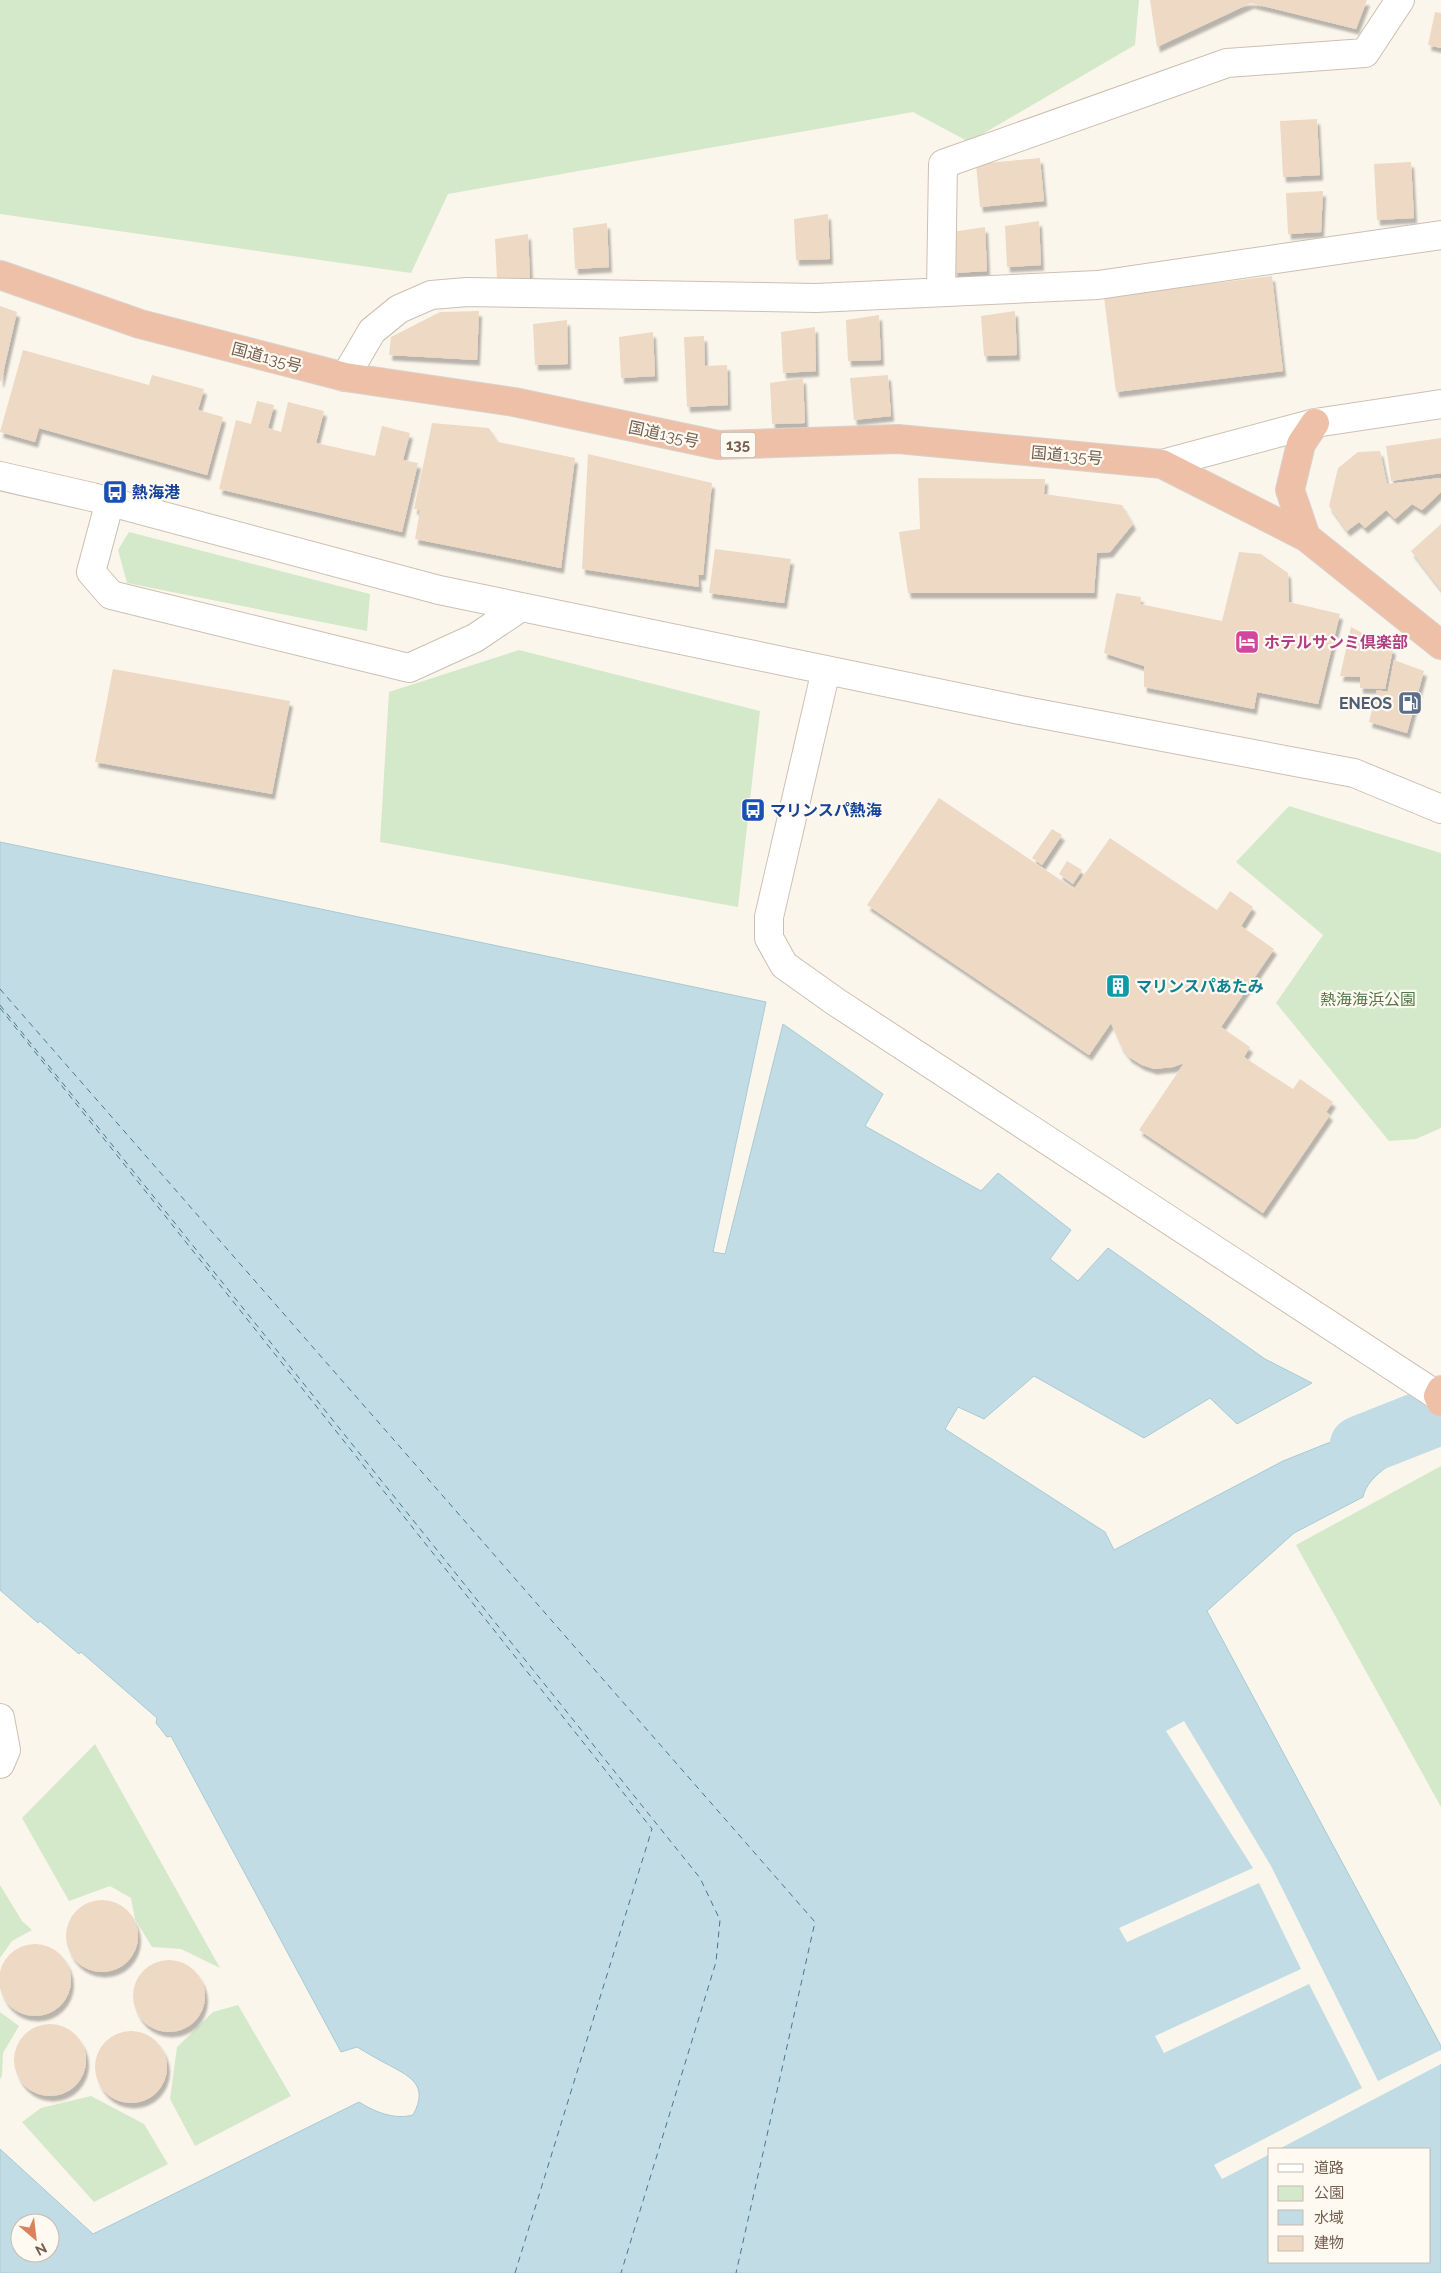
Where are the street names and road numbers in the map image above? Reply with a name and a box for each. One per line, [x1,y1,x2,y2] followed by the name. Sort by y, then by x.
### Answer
[230,339,304,376] street label: 国道135号
[627,418,701,451] street label: 国道135号
[720,432,756,458] road number: 135
[1030,443,1104,468] street label: 国道135号

